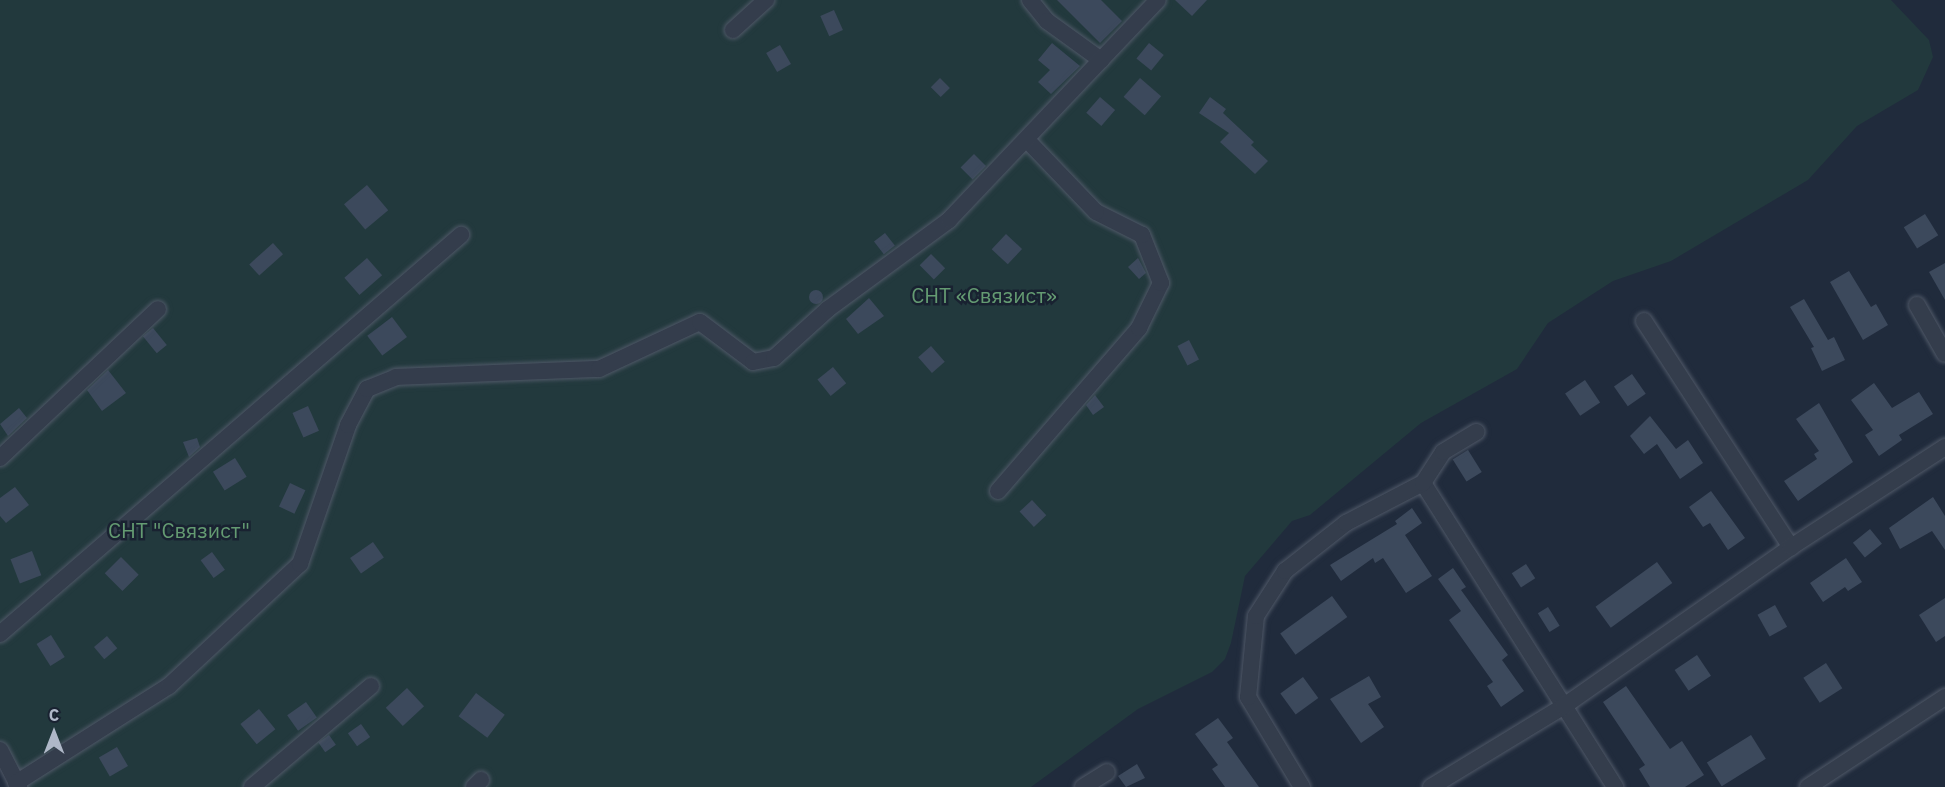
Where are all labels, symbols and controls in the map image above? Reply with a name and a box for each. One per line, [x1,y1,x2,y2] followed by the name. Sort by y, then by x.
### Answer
[911,282,1057,308] park label: СНТ «Связист»
[108,517,250,543] park label: СНТ "Связист"
[24,703,84,763] north arrow
[49,705,59,725] text: С

